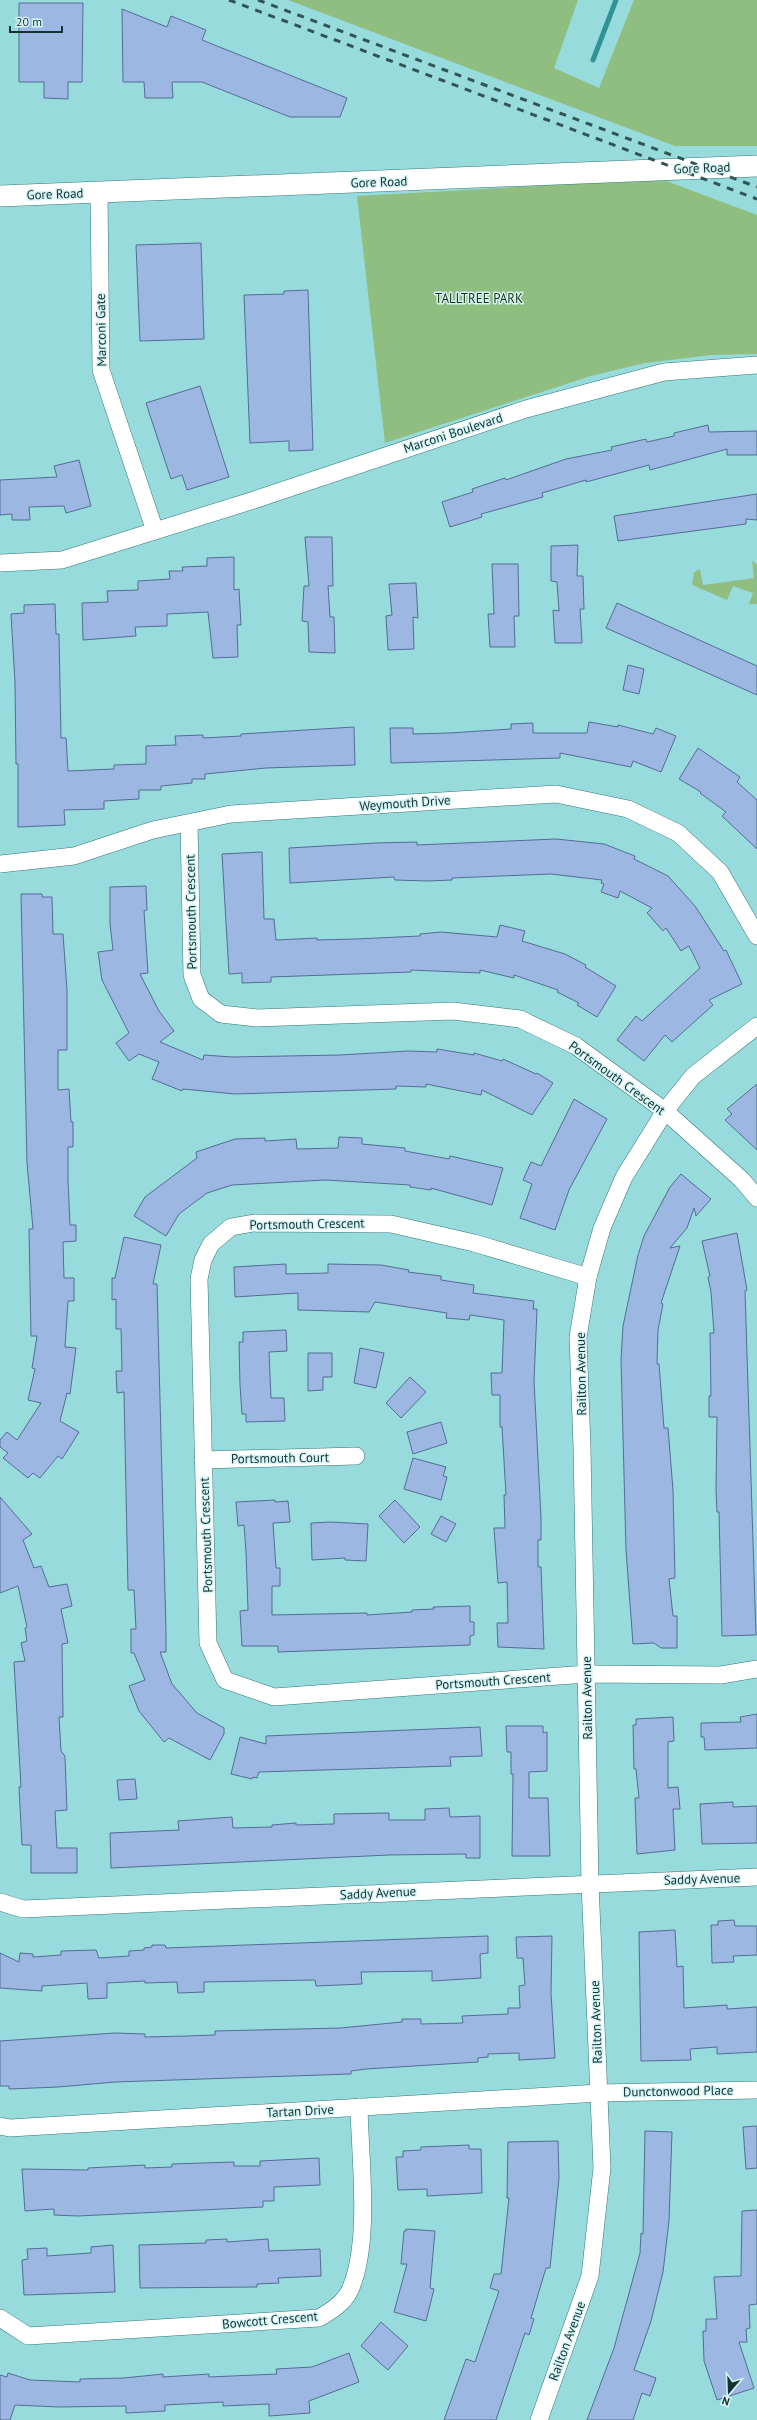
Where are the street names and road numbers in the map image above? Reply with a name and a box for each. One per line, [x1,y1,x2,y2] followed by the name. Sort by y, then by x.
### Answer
[673,159,731,177] street label: Gore Road
[350,173,408,191] street label: Gore Road
[26,185,84,203] street label: Gore Road
[92,293,110,367] street label: Marconi Gate
[401,409,505,457] street label: Marconi Boulevard
[359,791,451,815] street label: Weymouth Drive
[181,854,201,970] street label: Portsmouth Crescent
[565,1037,669,1119] street label: Portsmouth Crescent
[249,1214,365,1234] street label: Portsmouth Crescent
[572,1332,590,1416] street label: Railton Avenue
[231,1449,330,1467] street label: Portsmouth Court
[195,1476,217,1593] street label: Portsmouth Crescent
[578,1656,596,1740] street label: Railton Avenue
[435,1668,552,1694] street label: Portsmouth Crescent
[663,1869,741,1889] street label: Saddy Avenue
[339,1883,417,1903] street label: Saddy Avenue
[586,1980,606,2064] street label: Railton Avenue
[623,2082,733,2100] street label: Dunctonwood Place
[266,2101,334,2121] street label: Tartan Drive
[545,2299,589,2383] street label: Railton Avenue
[221,2307,319,2333] street label: Bowcott Crescent

